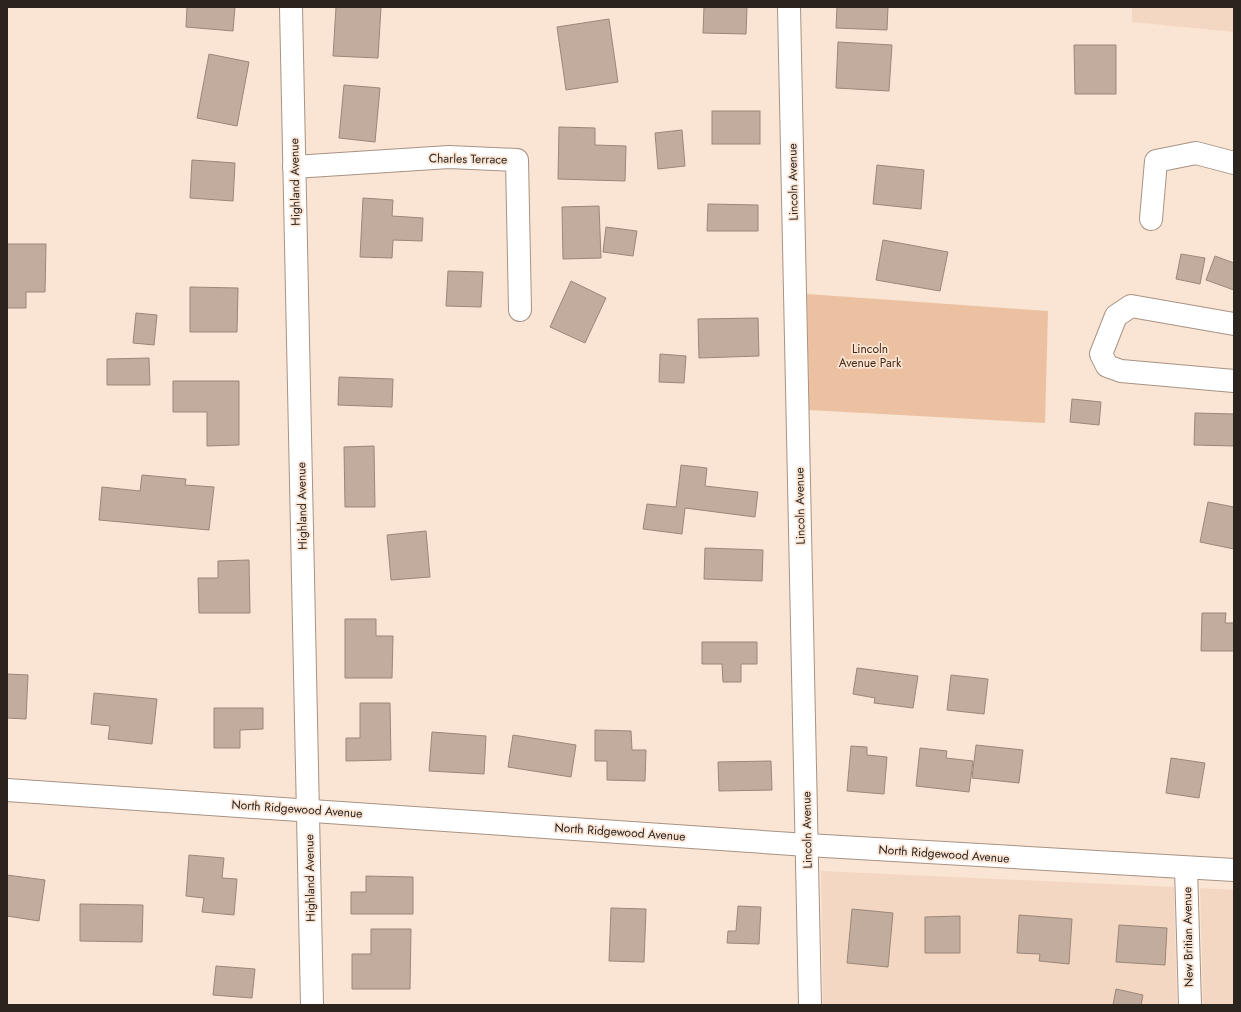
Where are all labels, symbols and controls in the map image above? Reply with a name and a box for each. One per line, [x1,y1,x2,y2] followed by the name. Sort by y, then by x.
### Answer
[285,138,305,226] street label: Highland Avenue
[783,143,803,221] street label: Lincoln Avenue
[429,149,507,169] street label: Charles Terrace
[839,340,902,372] park label: Lincoln Avenue Park
[292,462,312,550] street label: Highland Avenue
[790,467,810,545] street label: Lincoln Avenue
[797,791,817,869] street label: Lincoln Avenue
[231,795,363,823] street label: North Ridgewood Avenue
[554,818,686,846] street label: North Ridgewood Avenue
[300,834,320,922] street label: Highland Avenue
[878,840,1010,868] street label: North Ridgewood Avenue
[1178,887,1198,987] street label: New Britian Avenue

